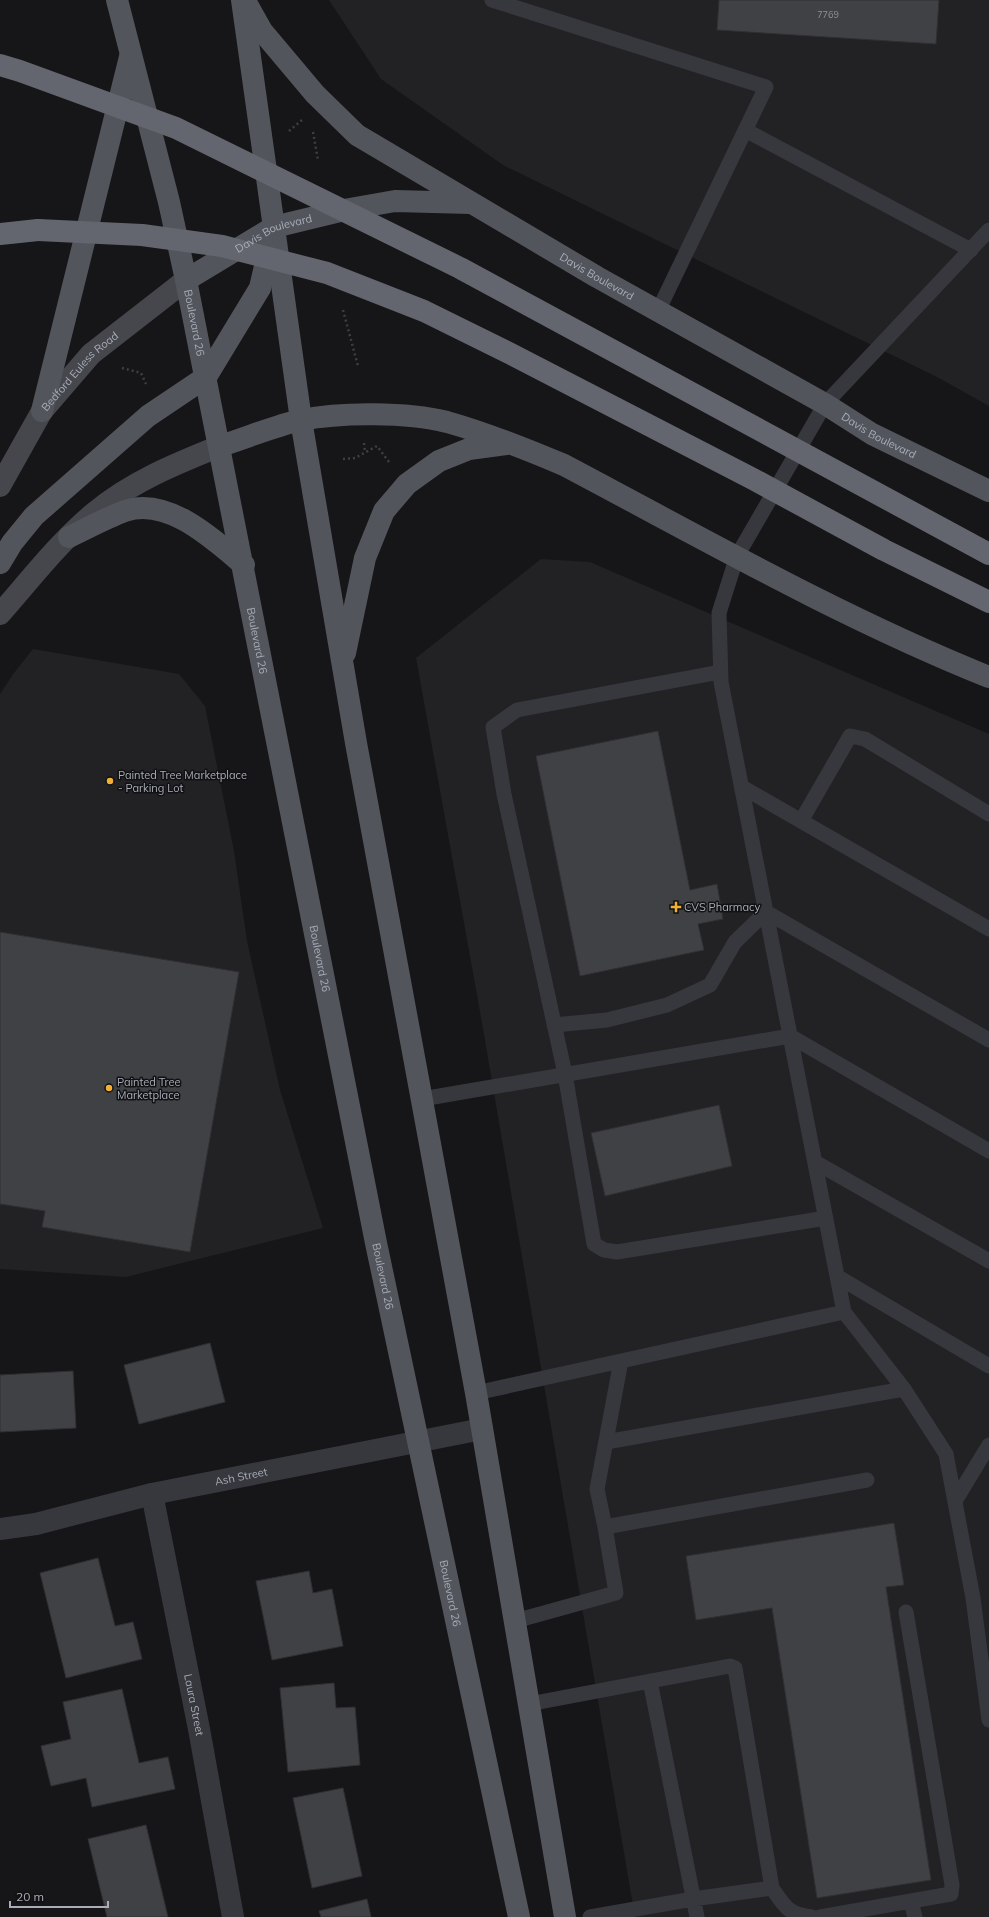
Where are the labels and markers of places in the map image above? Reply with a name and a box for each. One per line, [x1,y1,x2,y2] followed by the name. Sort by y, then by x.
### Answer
[118,768,247,795] place label: Painted Tree Marketplace - Parking Lot
[105,776,115,786] marker: Painted Tree Marketplace - Parking Lot
[684,900,761,914] place label: CVS Pharmacy
[671,902,681,912] marker: CVS Pharmacy
[117,1075,181,1102] place label: Painted Tree Marketplace
[104,1083,114,1093] marker: Painted Tree Marketplace

